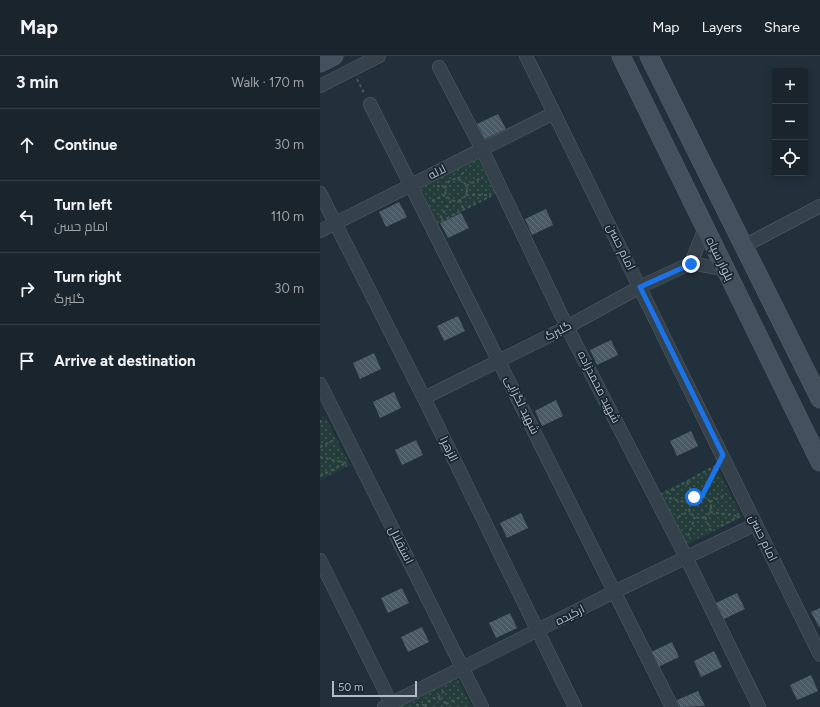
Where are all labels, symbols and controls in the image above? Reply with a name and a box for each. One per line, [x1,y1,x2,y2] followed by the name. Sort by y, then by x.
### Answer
[20,16,58,39] text: Map
[652,19,680,36] text: Map
[702,19,742,36] text: Layers
[764,19,800,36] text: Share
[772,68,808,176] map controls
[772,68,808,104] button: +
[16,72,58,92] text: 3 min
[232,75,304,90] text: Walk · 170 m
[772,104,808,140] button: −
[16,134,38,156] icon: ahead
[54,136,117,154] text: Continue
[274,137,304,152] text: 30 m
[772,140,808,176] button: locate
[426,162,448,182] street label: لاله
[54,196,112,214] text: Turn left
[16,206,38,228] icon: left
[271,209,304,224] text: 110 m
[54,219,108,234] text: امام حسن
[603,221,638,273] street label: امام حسن
[702,235,737,284] street label: بلوار سپاه
[682,255,700,273] route end
[54,268,122,286] text: Turn right
[16,278,38,300] icon: right
[274,281,304,296] text: 30 m
[54,291,85,306] text: گلبرگ
[542,318,574,344] street label: گلبرگ
[575,348,623,426] street label: شهید محمدزاده
[16,350,38,372] icon: arrive
[54,352,195,370] text: Arrive at destination
[502,374,542,437] street label: شهید لگزایی
[437,434,461,464] street label: الزهرا
[685,488,703,506] route start
[745,512,780,564] street label: امام حسن
[386,524,416,566] street label: استقلال
[553,602,587,628] street label: ارکیده
[332,679,417,698] scale bar
[338,681,363,694] text: 50 m

